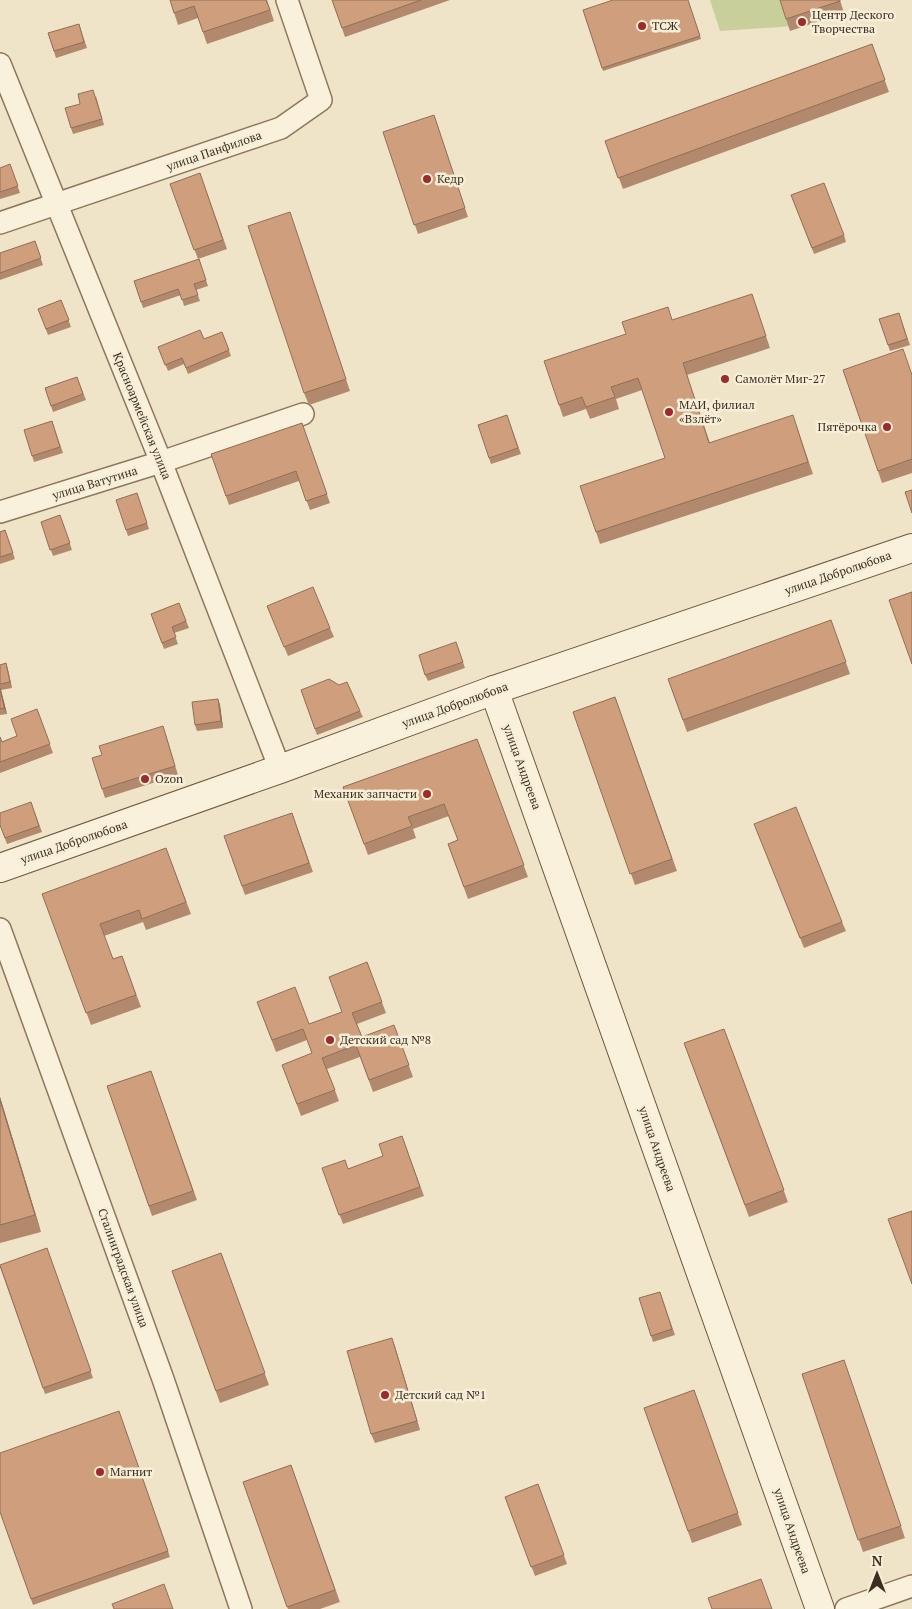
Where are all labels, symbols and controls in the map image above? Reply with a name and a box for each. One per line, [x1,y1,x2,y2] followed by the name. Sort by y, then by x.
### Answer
[812,7,895,36] place label: Центр Деского Творчества
[796,16,808,28] marker: Центр Деского Творчества
[652,18,679,33] place label: ТСЖ
[636,20,648,32] marker: ТСЖ
[163,127,263,174] street label: улица Панфилова
[437,171,464,186] place label: Кедр
[421,173,433,185] marker: Кедр
[110,350,175,482] street label: Красноармейская улица
[735,371,826,386] place label: Самолёт Миг-27
[719,373,731,385] marker: Самолёт Миг-27
[679,397,755,426] place label: МАИ, филиал «Взлёт»
[663,406,675,418] marker: МАИ, филиал «Взлёт»
[818,419,877,434] place label: Пятёрочка
[881,421,893,433] marker: Пятёрочка
[50,462,139,503] street label: улица Ватутина
[782,547,893,598] street label: улица Добролюбова
[399,678,510,731] street label: улица Добролюбова
[500,721,545,811] street label: улица Андреева
[155,771,183,786] place label: Ozon
[139,773,151,785] marker: Ozon
[314,786,417,801] place label: Механик запчасти
[421,788,433,800] marker: Механик запчасти
[18,816,129,867] street label: улица Добролюбова
[340,1032,431,1047] place label: Детский сад №8
[324,1034,336,1046] marker: Детский сад №8
[635,1103,679,1194] street label: улица Андреева
[95,1206,152,1330] street label: Сталинградская улица
[395,1387,486,1402] place label: Детский сад №1
[379,1389,391,1401] marker: Детский сад №1
[110,1464,152,1479] place label: Магнит
[94,1466,106,1478] marker: Магнит
[770,1485,814,1576] street label: улица Андреева
[852,1549,902,1599] north arrow
[872,1551,883,1570] text: N

